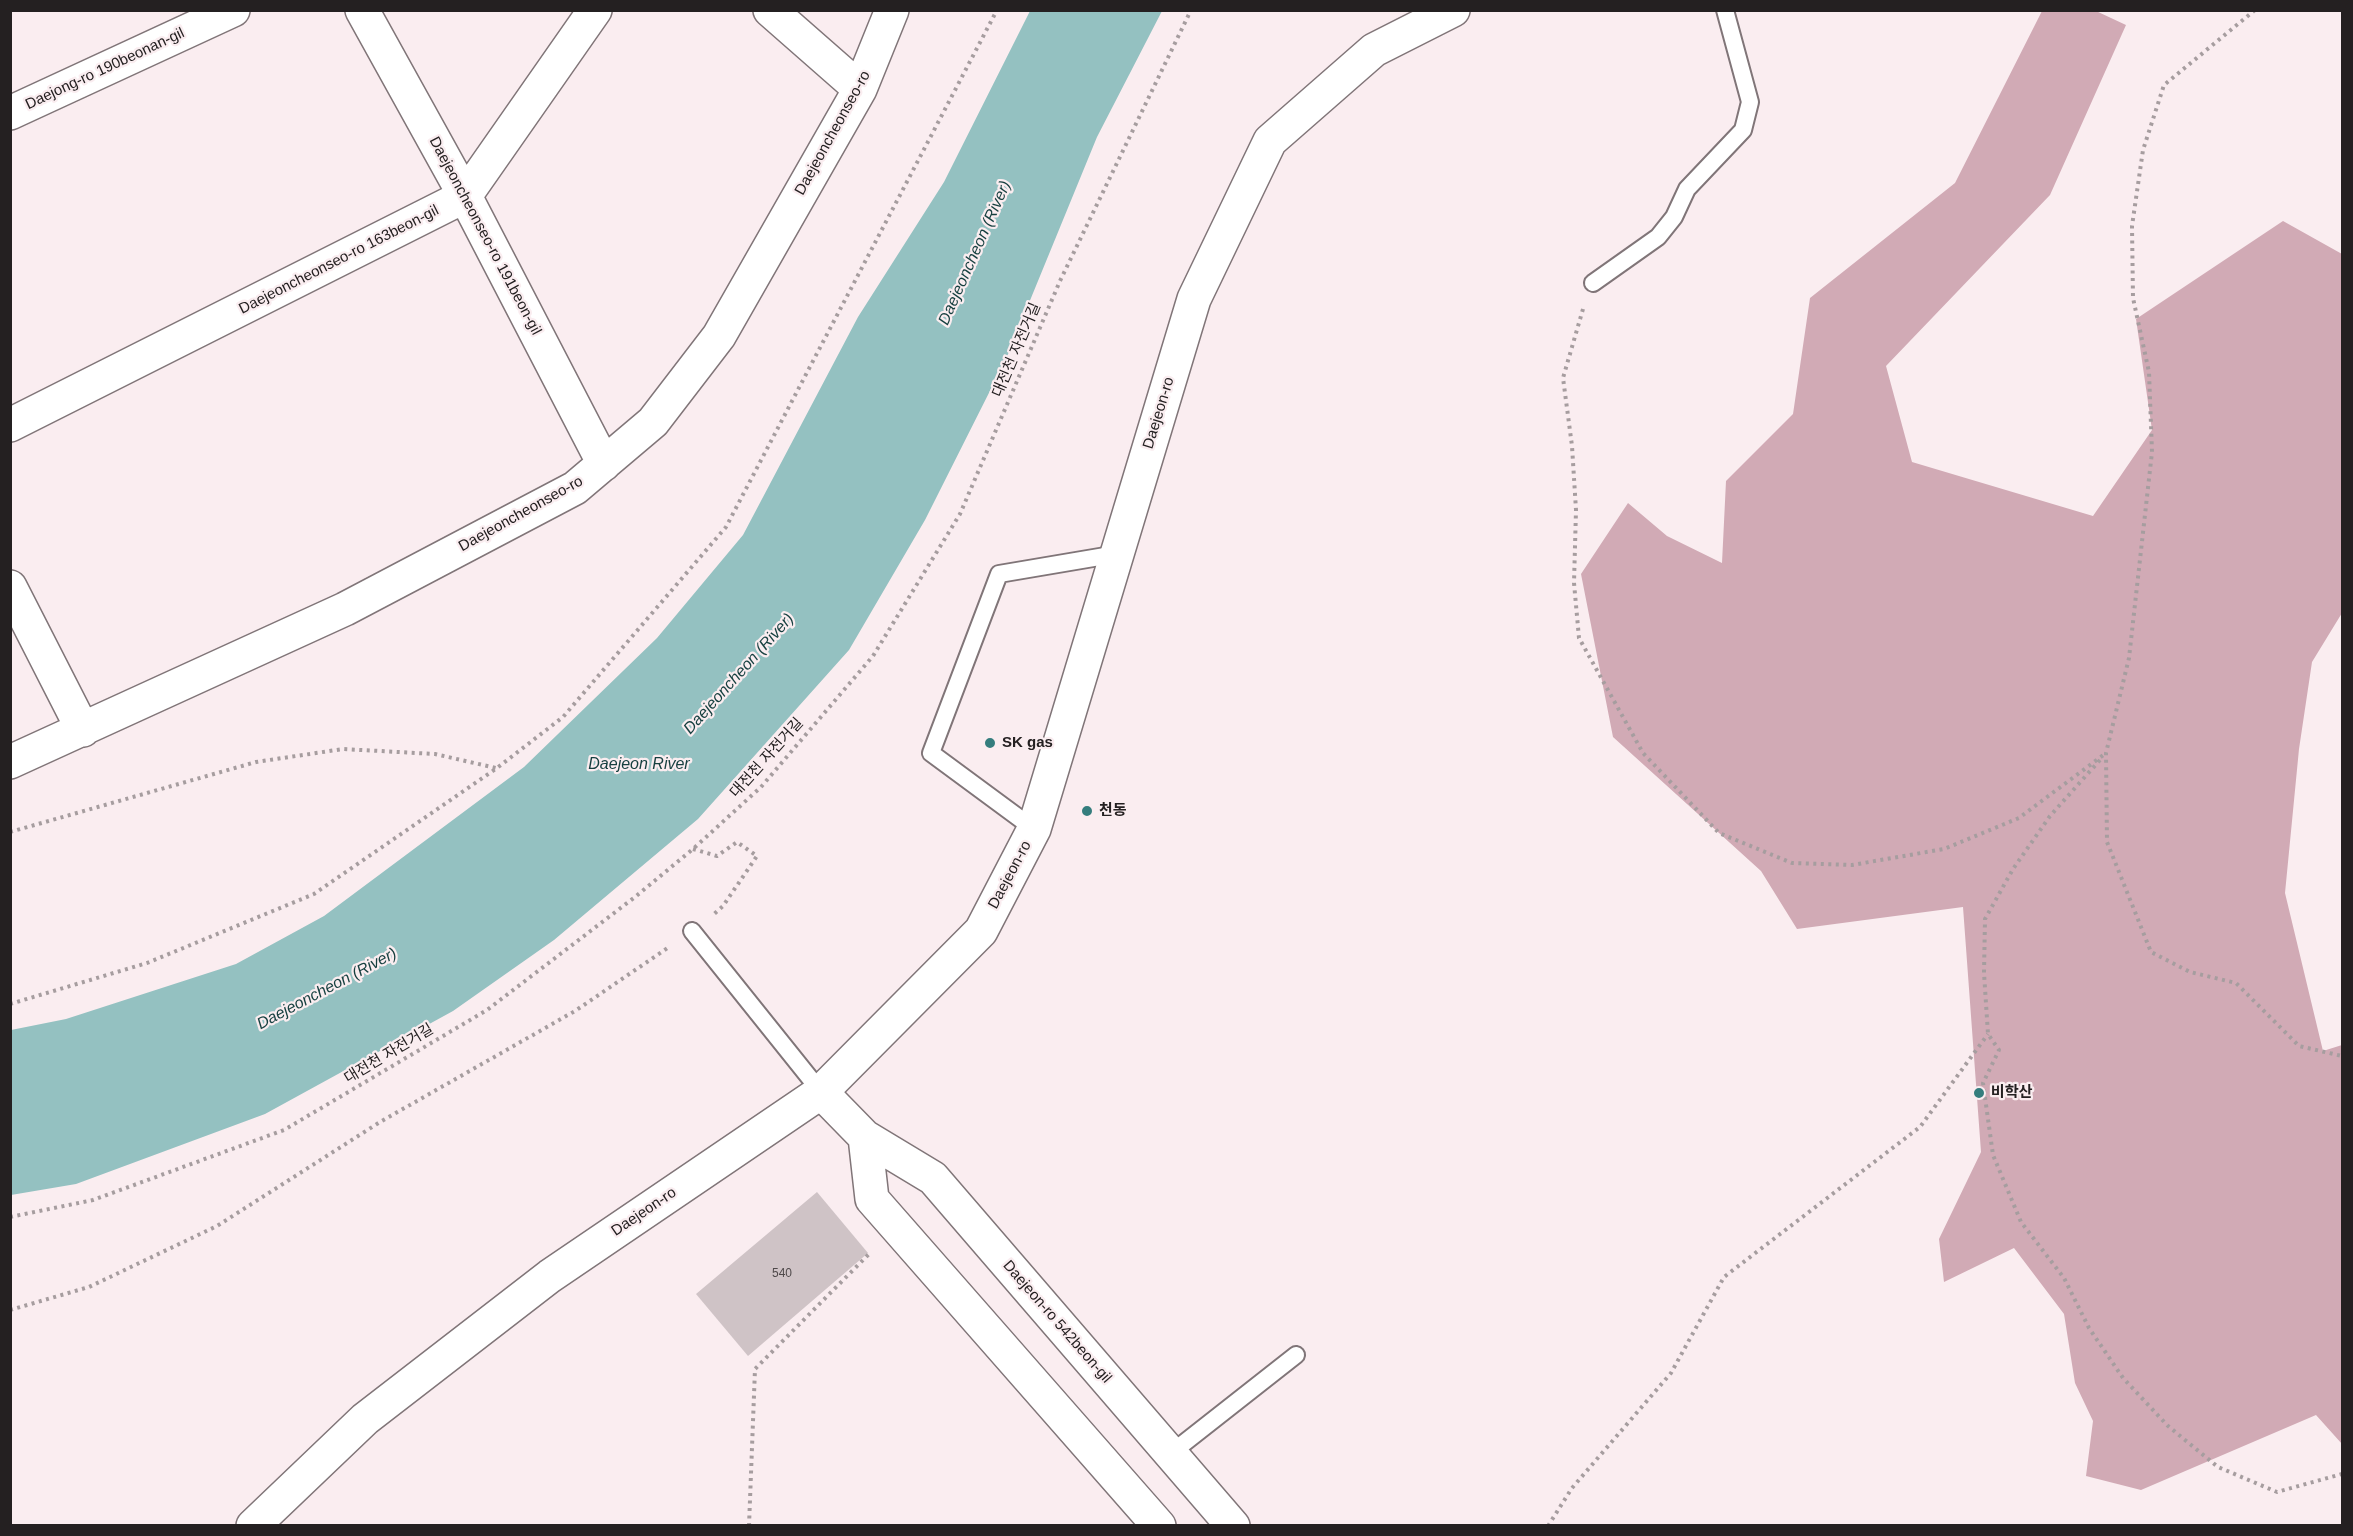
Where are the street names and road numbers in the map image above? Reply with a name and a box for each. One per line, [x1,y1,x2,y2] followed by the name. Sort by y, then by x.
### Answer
[23,24,187,114] street label: Daejong-ro 190beonan-gil
[791,68,875,198] street label: Daejeoncheonseo-ro
[425,134,545,338] street label: Daejeoncheonseo-ro 191beon-gil
[236,202,442,318] street label: Daejeoncheonseo-ro 163beon-gil
[989,300,1045,400] street label: 대전천 자전거길
[1140,375,1178,451] street label: Daejeon-ro
[456,472,586,556] street label: Daejeoncheonseo-ro
[727,715,807,801] street label: 대전천 자전거길
[985,838,1035,912] street label: Daejeon-ro
[341,1020,437,1088] street label: 대전천 자전거길
[608,1184,680,1240] street label: Daejeon-ro
[999,1257,1115,1387] street label: Daejeon-ro 542beon-gil

